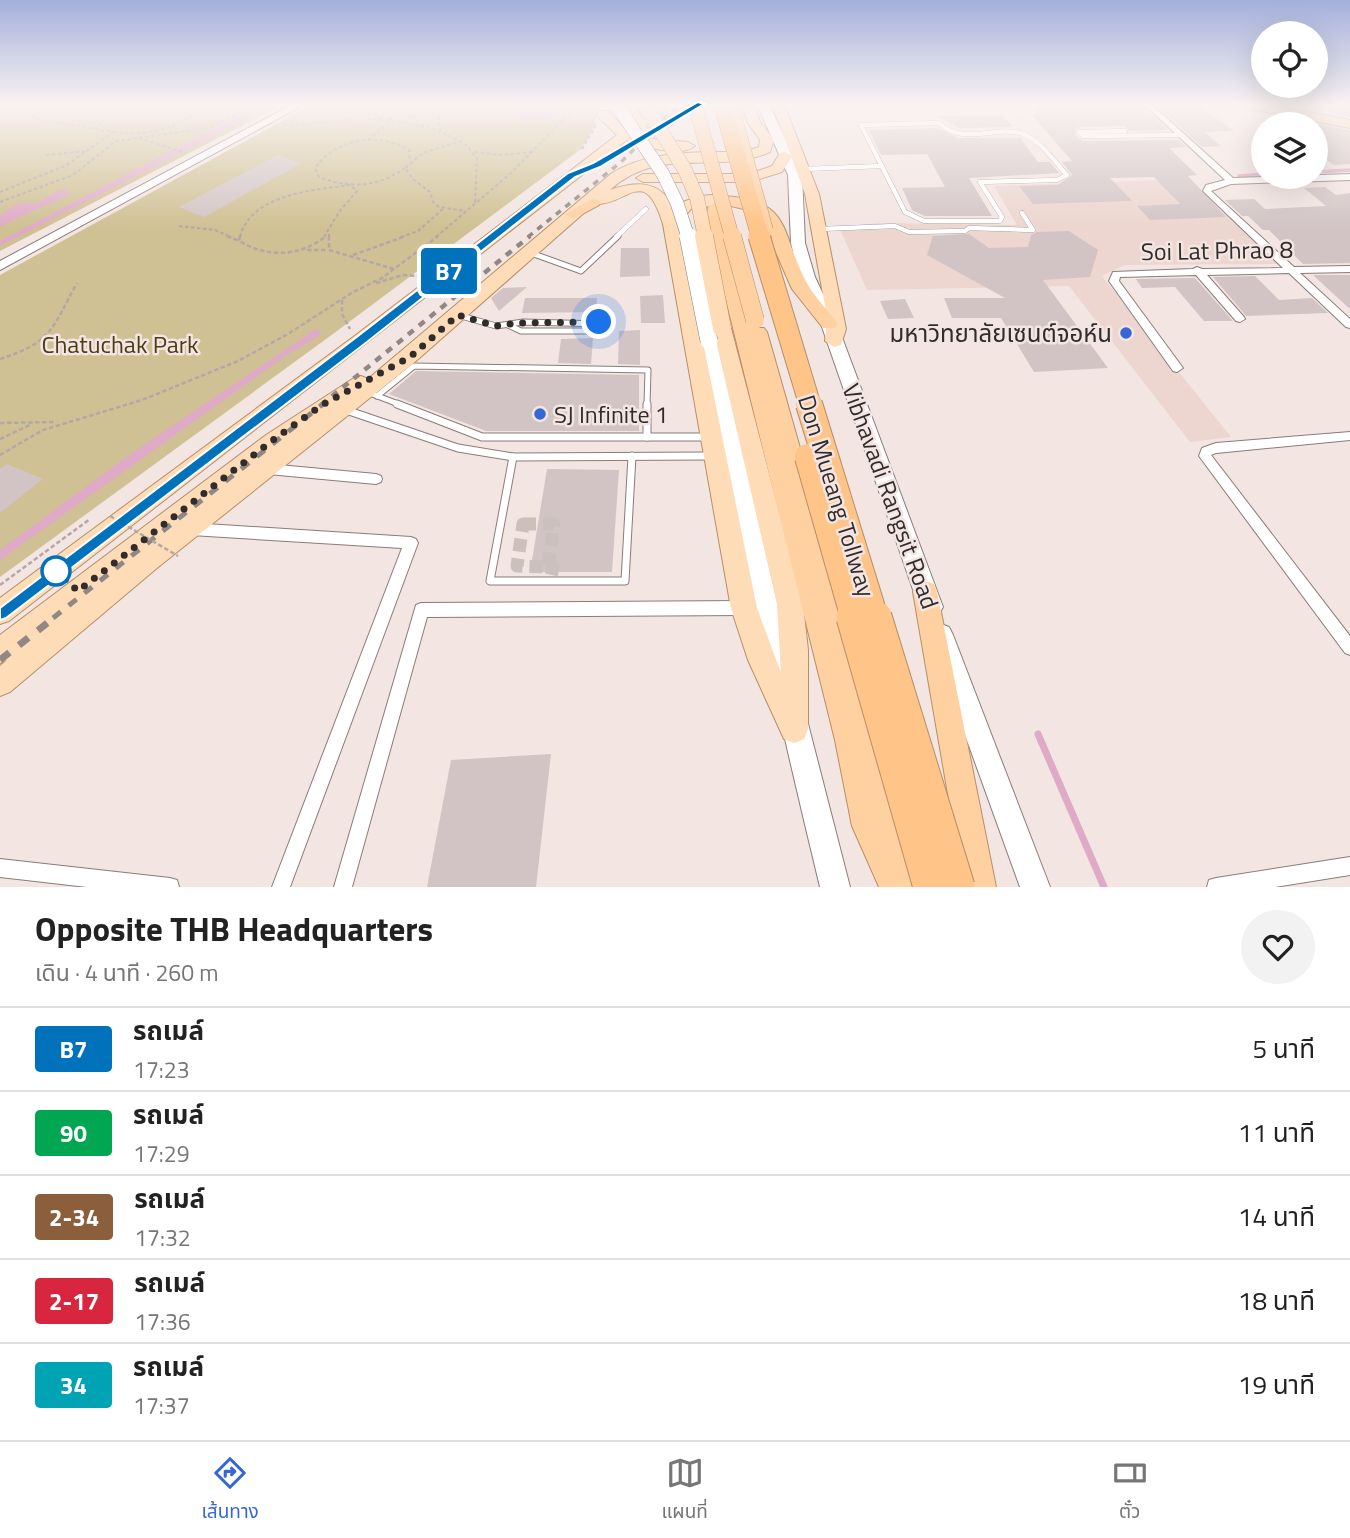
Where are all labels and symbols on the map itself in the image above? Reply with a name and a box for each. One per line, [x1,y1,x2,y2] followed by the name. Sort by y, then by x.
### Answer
[1141,231,1293,269] street label: Soi Lat Phrao 8
[418,248,480,294] line badge: B7
[581,304,616,339] your location
[890,315,1112,351] place label: มหาวิทยาลัยเซนต์จอห์น
[1118,325,1134,341] marker: มหาวิทยาลัยเซนต์จอห์น
[41,326,199,362] park label: Chatuchak Park
[833,378,949,614] street label: Vibhavadi Rangsit Road
[789,390,885,602] street label: Don Mueang Tollway
[554,396,668,432] place label: SJ Infinite 1
[532,406,548,422] marker: SJ Infinite 1
[41,556,71,586] unlabelled marker

